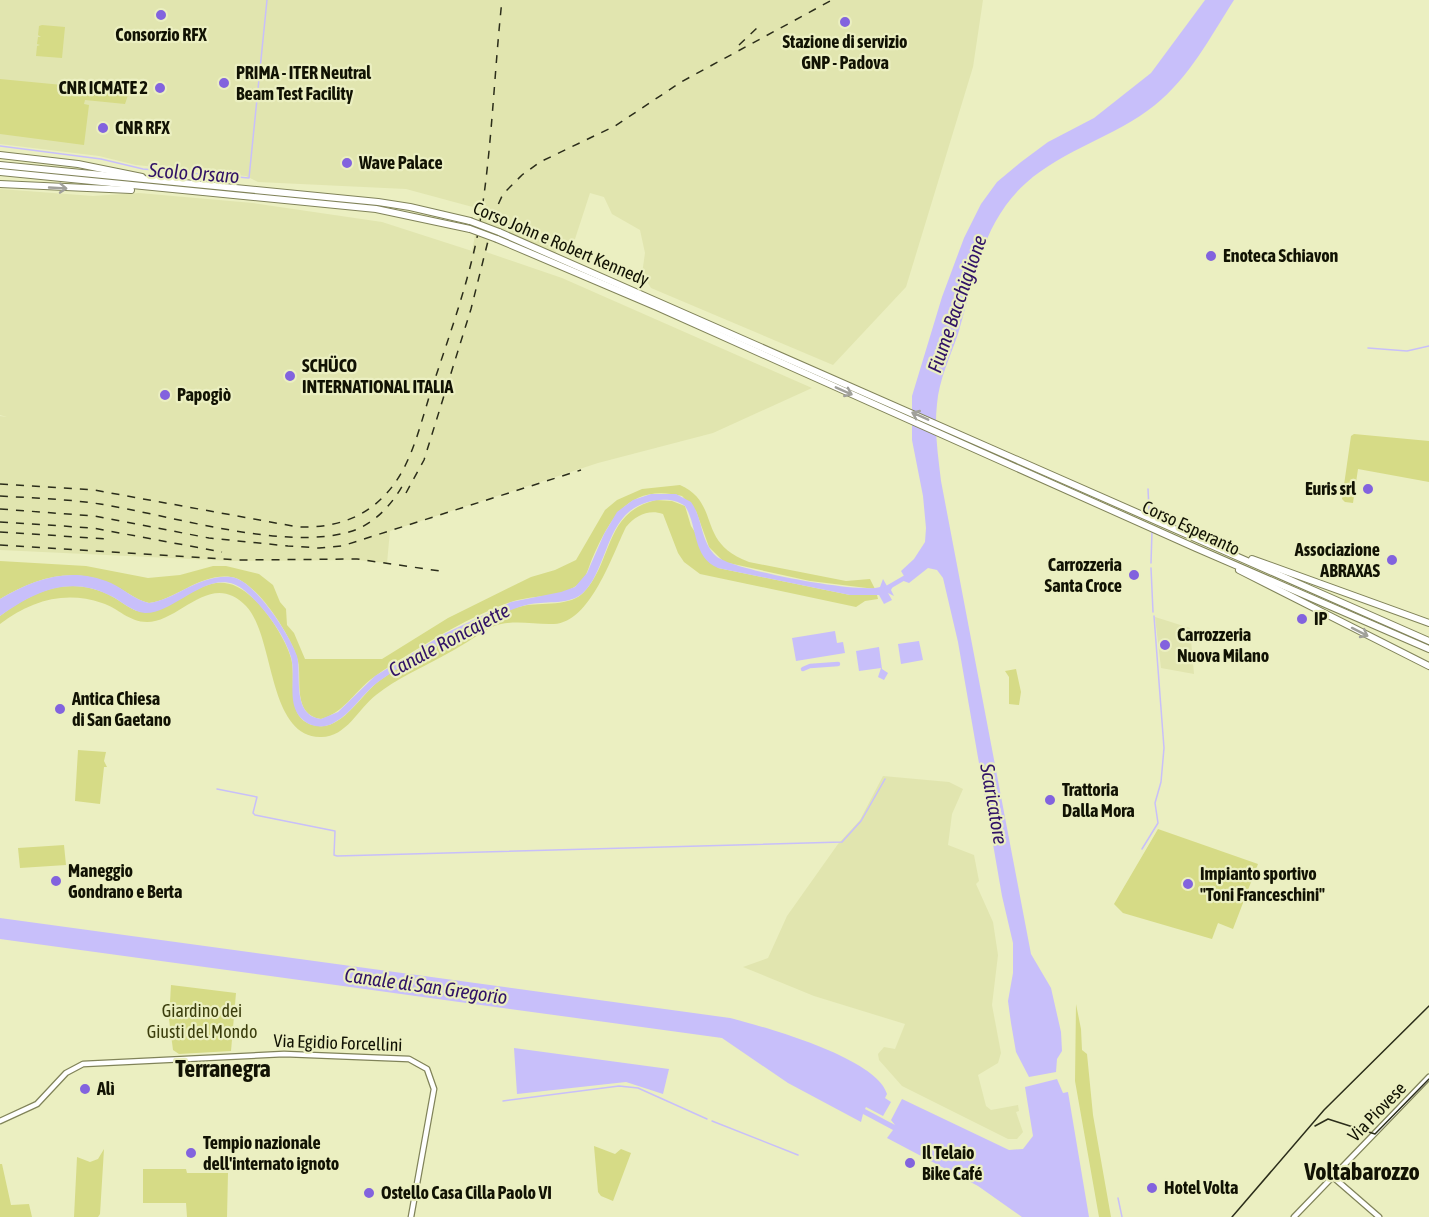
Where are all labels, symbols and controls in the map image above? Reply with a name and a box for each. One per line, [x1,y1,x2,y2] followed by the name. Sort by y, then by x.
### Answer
[154,8,168,22] marker: Consorzio RFX
[838,15,852,29] marker: Stazione di servizio GNP - Padova
[115,24,208,45] place label: Consorzio RFX
[782,31,908,73] place label: Stazione di servizio GNP - Padova
[236,62,371,104] place label: PRIMA - ITER Neutral Beam Test Facility
[217,76,231,90] marker: PRIMA - ITER Neutral Beam Test Facility
[58,77,148,98] place label: CNR ICMATE 2
[153,81,167,95] marker: CNR ICMATE 2
[115,117,170,138] place label: CNR RFX
[96,121,110,135] marker: CNR RFX
[358,152,443,173] place label: Wave Palace
[340,156,354,170] marker: Wave Palace
[147,158,240,187] water label: Scolo Orsaro
[48,183,68,194] one-way arrow
[470,197,652,290] street label: Corso John e Robert Kennedy
[922,232,991,376] water label: Fiume Bacchiglione
[1223,245,1339,266] place label: Enoteca Schiavon
[1204,249,1218,263] marker: Enoteca Schiavon
[302,355,454,397] place label: SCHÜCO INTERNATIONAL ITALIA
[283,369,297,383] marker: SCHÜCO INTERNATIONAL ITALIA
[177,384,231,405] place label: Papogiò
[835,385,853,397] one-way arrow
[158,388,172,402] marker: Papogiò
[912,410,930,421] one-way arrow
[1305,478,1356,499] place label: Euris srl
[1361,482,1375,496] marker: Euris srl
[1139,496,1243,559] street label: Corso Esperanto
[1294,539,1380,581] place label: Associazione ABRAXAS
[1385,553,1399,567] marker: Associazione ABRAXAS
[1045,554,1122,596] place label: Carrozzeria Santa Croce
[1127,568,1141,582] marker: Carrozzeria Santa Croce
[384,598,513,681] water label: Canale Roncajette
[1314,608,1328,629] place label: IP
[1295,612,1309,626] marker: IP
[1177,624,1269,666] place label: Carrozzeria Nuova Milano
[1351,627,1369,639] one-way arrow
[1158,638,1172,652] marker: Carrozzeria Nuova Milano
[71,688,171,730] place label: Antica Chiesa di San Gaetano
[53,702,67,716] marker: Antica Chiesa di San Gaetano
[976,761,1013,846] water label: Scaricatore
[1062,779,1135,821] place label: Trattoria Dalla Mora
[1043,793,1057,807] marker: Trattoria Dalla Mora
[68,860,182,902] place label: Maneggio Gondrano e Berta
[1200,863,1325,905] place label: Impianto sportivo "Toni Franceschini"
[49,874,63,888] marker: Maneggio Gondrano e Berta
[1181,877,1195,891] marker: Impianto sportivo "Toni Franceschini"
[343,963,509,1008] water label: Canale di San Gregorio
[147,1000,257,1042] park label: Giardino dei Giusti del Mondo
[273,1030,403,1055] street label: Via Egidio Forcellini
[175,1055,271,1082] district label: Terranegra
[96,1078,115,1099] place label: Alì
[1343,1078,1410,1146] street label: Via Piovese
[78,1082,92,1096] marker: Alì
[203,1132,339,1174] place label: Tempio nazionale dell'internato ignoto
[922,1142,982,1184] place label: Il Telaio Bike Café
[184,1146,198,1160] marker: Tempio nazionale dell'internato ignoto
[903,1156,917,1170] marker: Il Telaio Bike Café
[1303,1158,1420,1185] district label: Voltabarozzo
[1164,1177,1238,1198] place label: Hotel Volta
[1145,1181,1159,1195] marker: Hotel Volta
[381,1182,552,1203] place label: Ostello Casa Cilla Paolo VI
[362,1186,376,1200] marker: Ostello Casa Cilla Paolo VI

